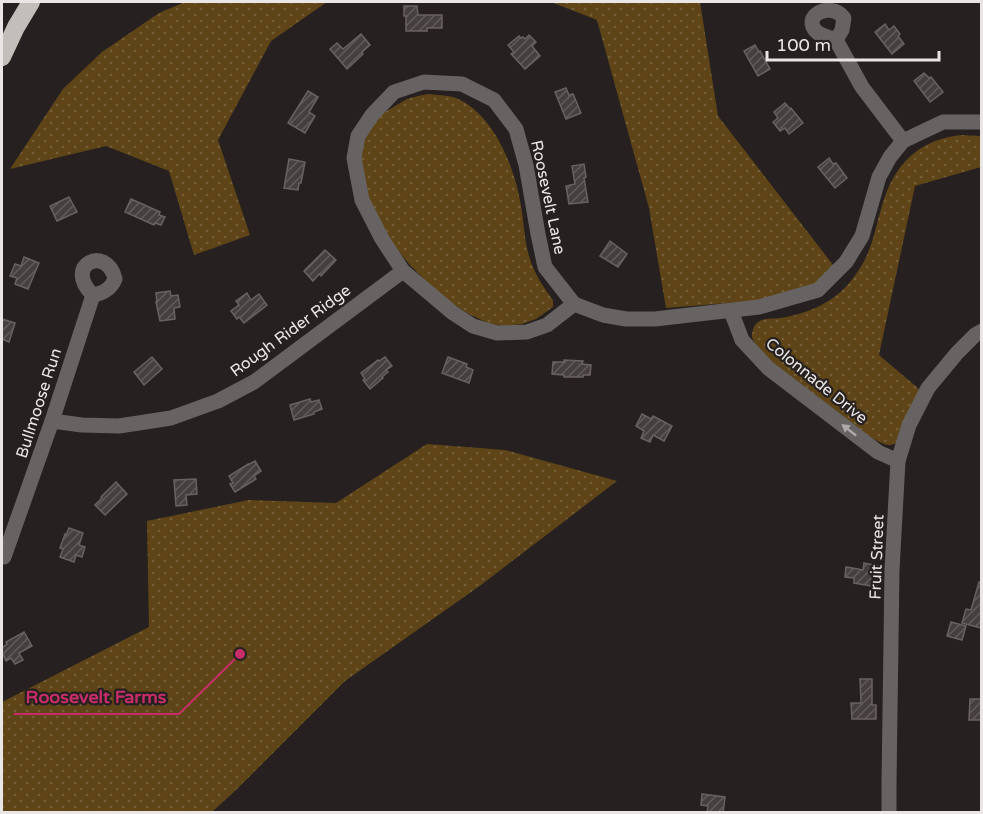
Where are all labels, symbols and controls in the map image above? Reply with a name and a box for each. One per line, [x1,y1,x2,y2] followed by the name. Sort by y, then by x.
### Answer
[767,24,940,62] scale bar
[776,34,831,56] text: 100 m
[526,138,570,256] street label: Roosevelt Lane
[226,280,355,381] street label: Rough Rider Ridge
[761,334,871,428] street label: Colonnade Drive
[12,346,66,461] street label: Bullmoose Run
[841,423,857,436] one-way arrow
[866,514,888,600] street label: Fruit Street
[14,678,179,714] callout: Roosevelt Farms
[26,686,167,708] text: Roosevelt Farms

